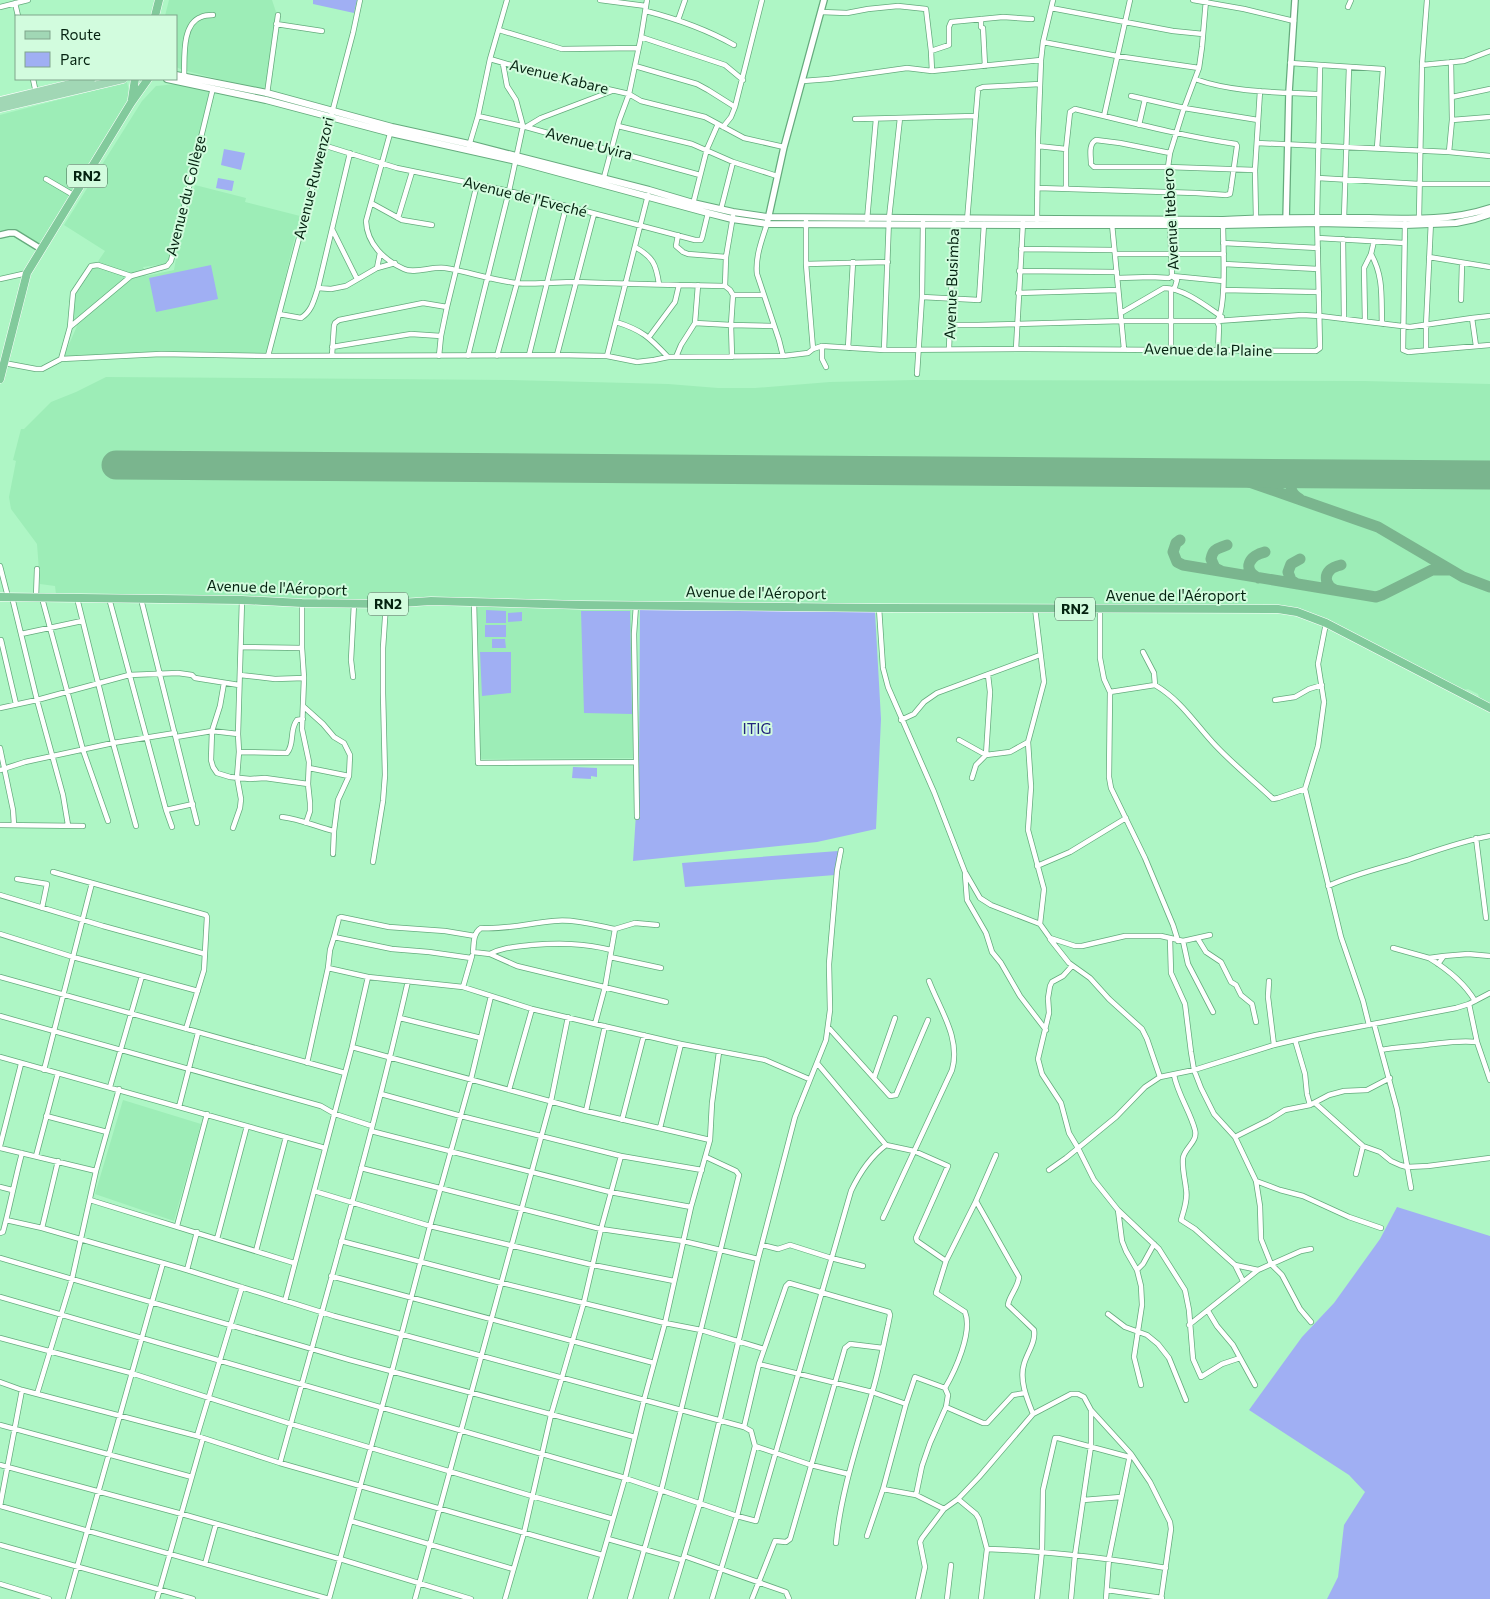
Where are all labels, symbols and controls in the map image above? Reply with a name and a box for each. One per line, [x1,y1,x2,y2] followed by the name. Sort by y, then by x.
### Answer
[15,15,178,80] legend
[60,25,101,43] text: Route
[60,50,90,68] text: Parc
[508,55,611,97] street label: Avenue Kabare
[289,115,337,241] street label: Avenue Ruwenzori
[544,123,635,163] street label: Avenue Uvira
[161,134,209,258] street label: Avenue du Collège
[67,165,107,188] road number: RN2
[1158,167,1182,271] street label: Avenue Itebero
[461,172,589,220] street label: Avenue de l'Eveché
[940,228,962,340] street label: Avenue Busimba
[1144,339,1272,359] street label: Avenue de la Plaine
[206,576,348,598] street label: Avenue de l'Aéroport
[685,582,827,602] street label: Avenue de l'Aéroport
[1106,586,1246,604] street label: Avenue de l'Aéroport
[368,592,408,616] road number: RN2
[1055,598,1095,620] road number: RN2
[743,719,772,737] park label: ITIG

